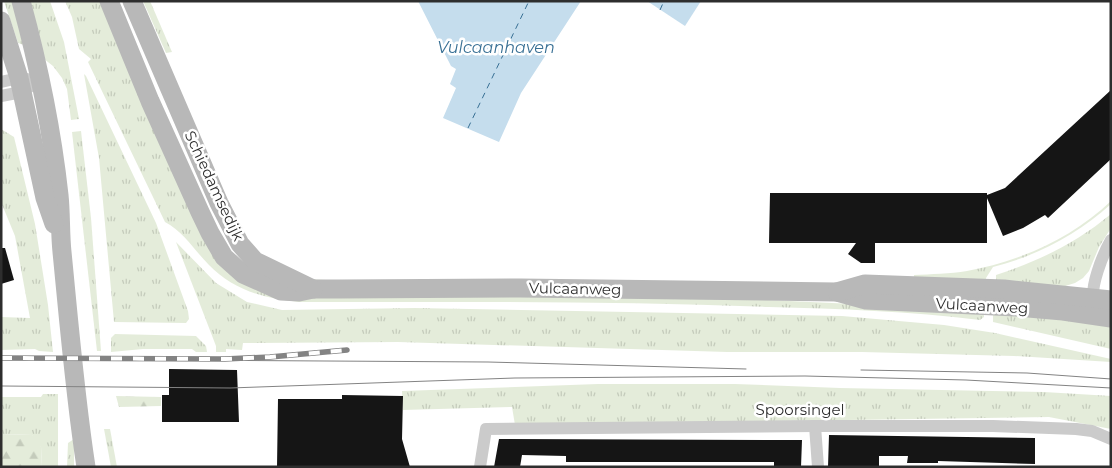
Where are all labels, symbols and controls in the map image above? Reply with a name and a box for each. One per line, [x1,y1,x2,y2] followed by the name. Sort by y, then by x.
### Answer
[437,38,555,57] water label: Vulcaanhaven
[181,128,248,244] street label: Schiedamsedijk
[529,278,621,299] street label: Vulcaanweg
[935,294,1029,317] street label: Vulcaanweg
[755,400,845,419] street label: Spoorsingel

